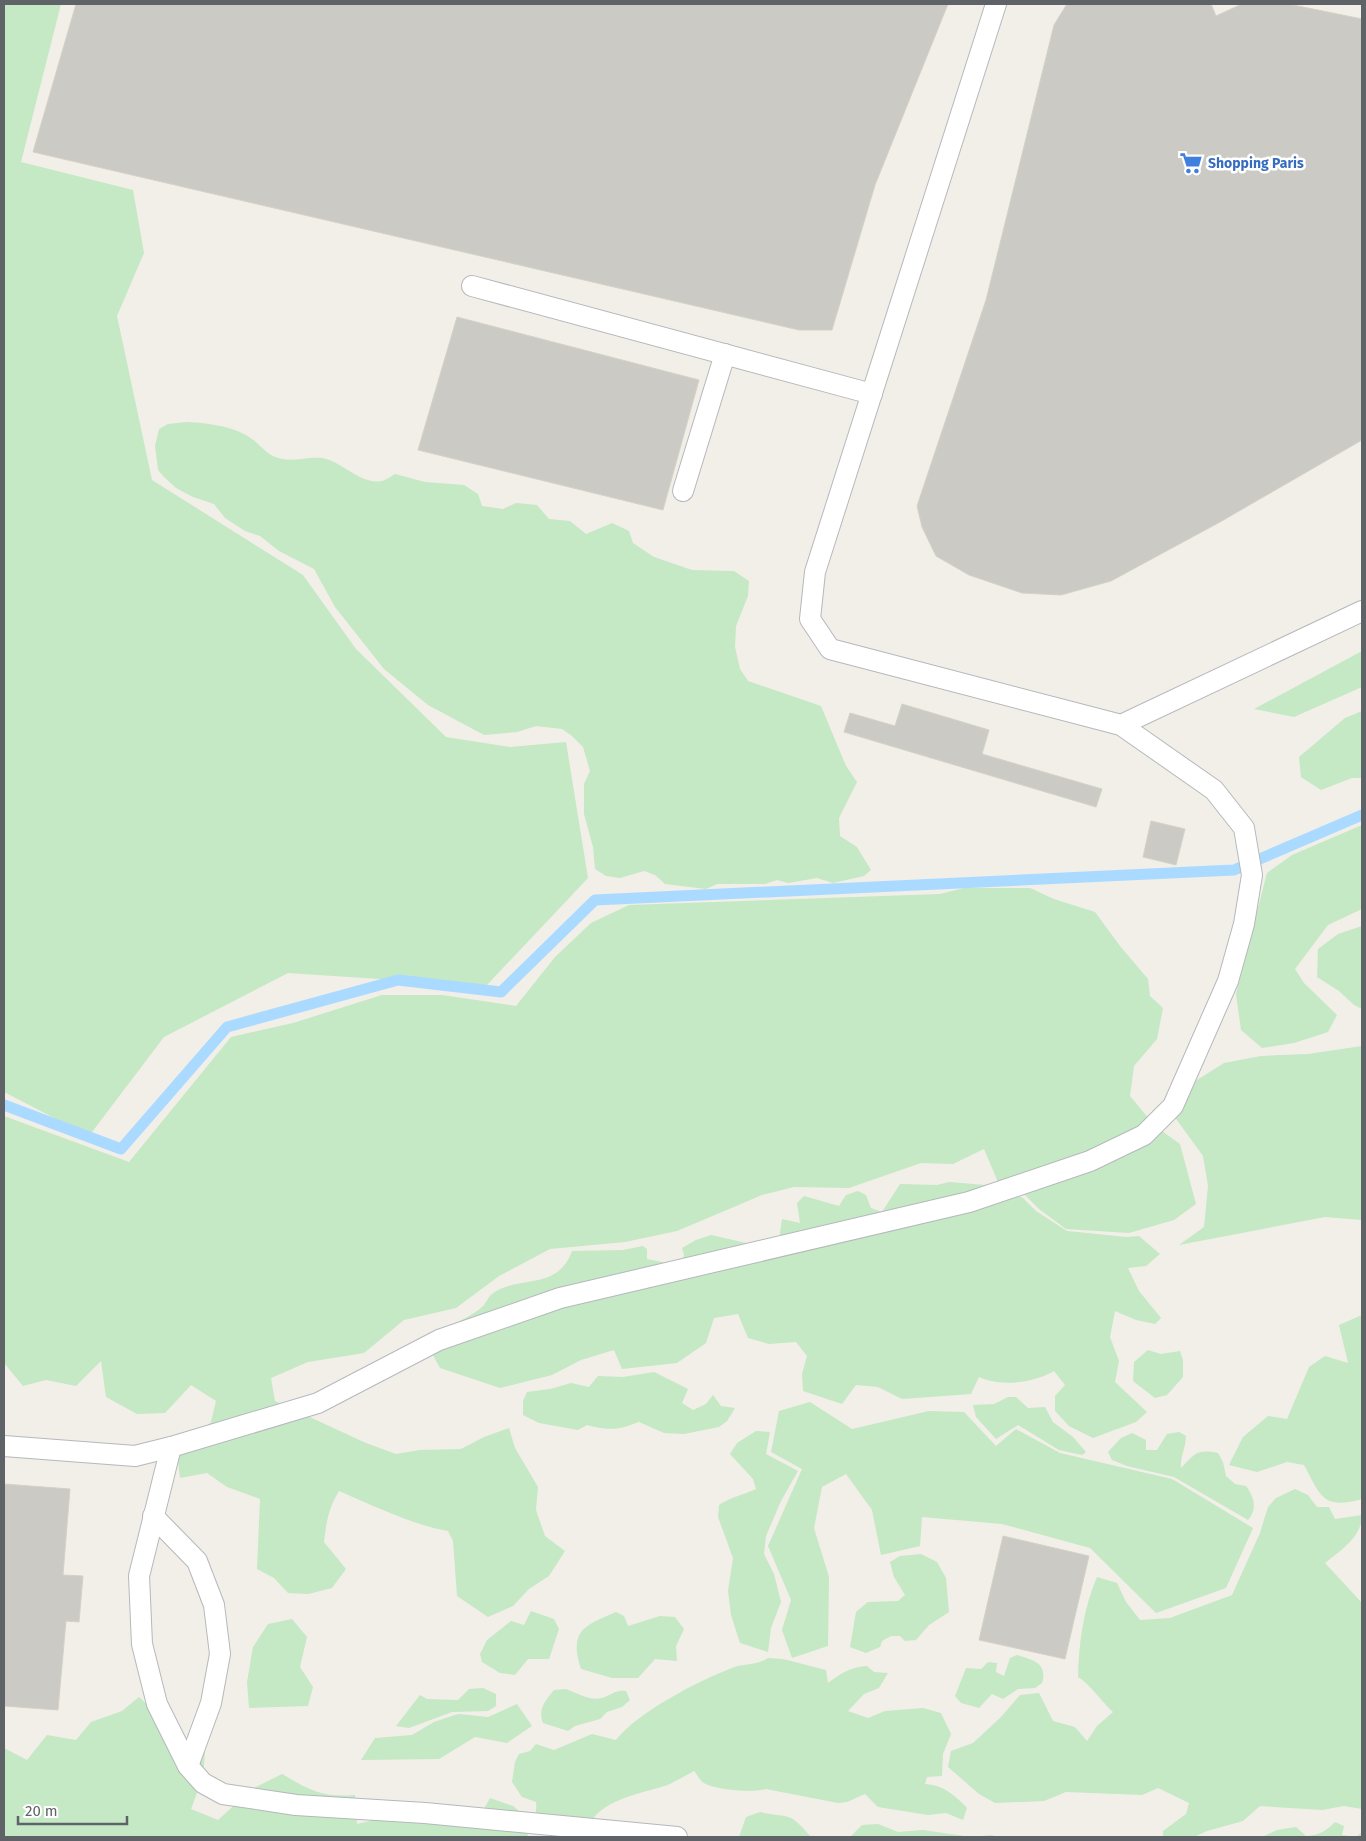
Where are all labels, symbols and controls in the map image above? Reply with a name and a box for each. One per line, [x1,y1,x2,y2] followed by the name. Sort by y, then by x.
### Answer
[1178,150,1204,176] supermarket icon: Shopping Paris
[1208,155,1304,172] place label: Shopping Paris
[18,1794,126,1826] scale bar
[25,1802,58,1820] text: 20 m

